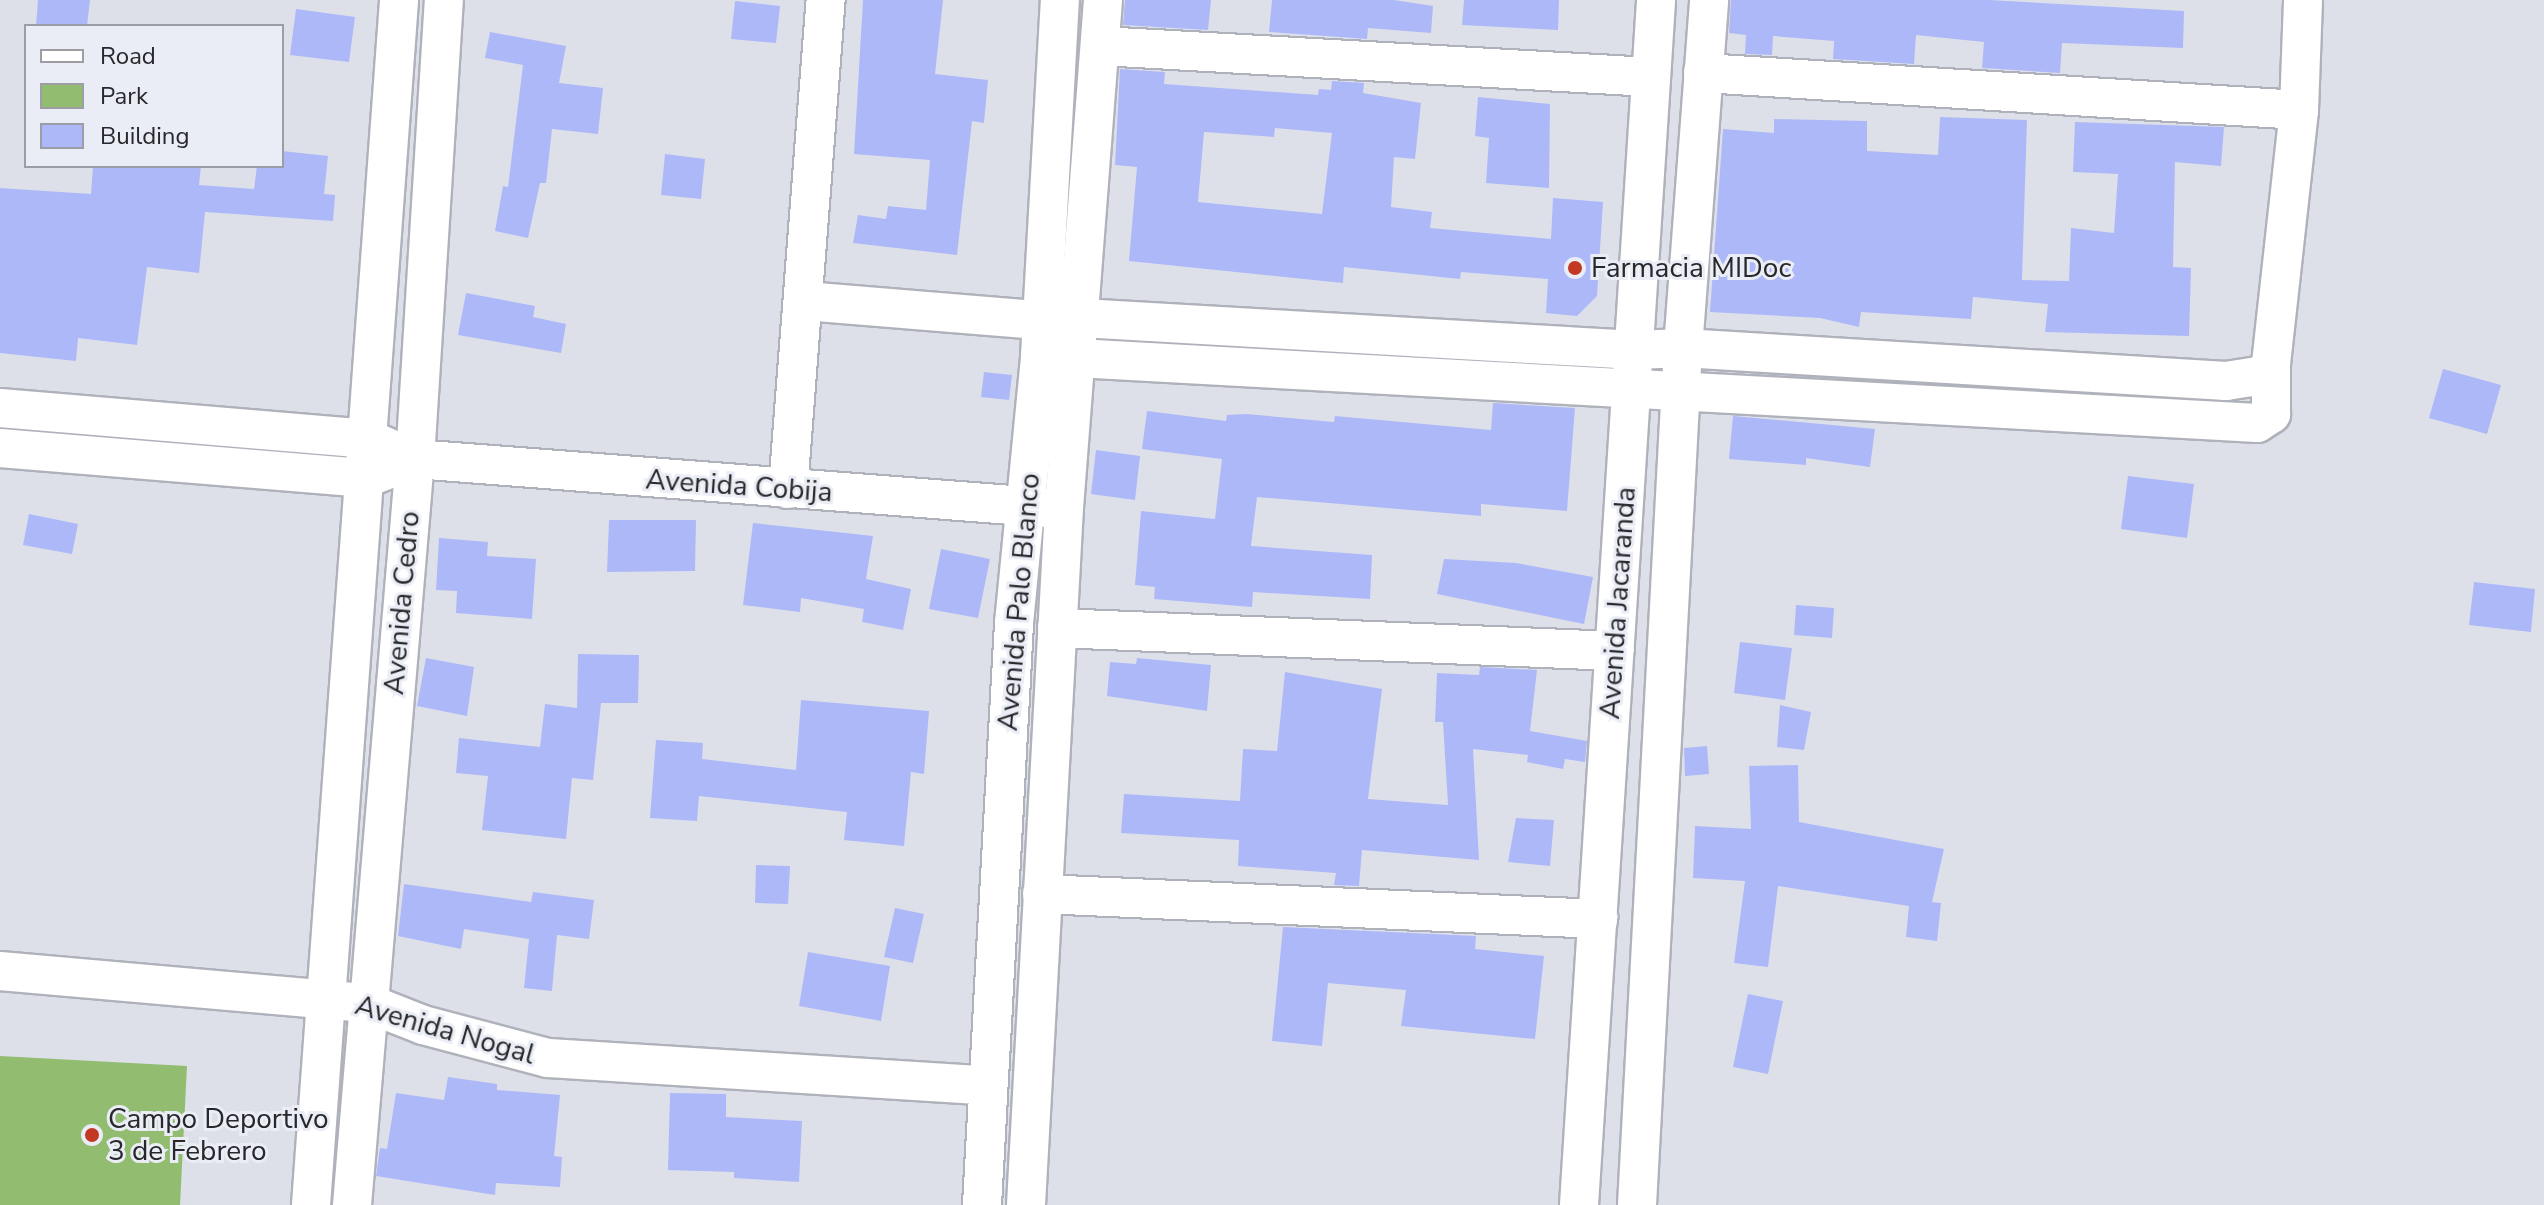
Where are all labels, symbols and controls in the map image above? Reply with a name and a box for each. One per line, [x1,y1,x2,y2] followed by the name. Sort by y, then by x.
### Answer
[24,24,284,168] legend
[100,40,156,72] text: Road
[100,80,148,112] text: Park
[100,120,190,152] text: Building
[1591,251,1791,285] place label: Farmacia MIDoc
[1566,259,1584,277] marker: Farmacia MIDoc
[644,463,834,509] street label: Avenida Cobija
[991,472,1047,732] street label: Avenida Palo Blanco
[1593,486,1643,720] street label: Avenida Jacaranda
[377,510,427,696] street label: Avenida Cedro
[351,988,539,1072] street label: Avenida Nogal
[108,1102,329,1168] place label: Campo Deportivo 3 de Febrero
[83,1126,101,1144] marker: Campo Deportivo 3 de Febrero

